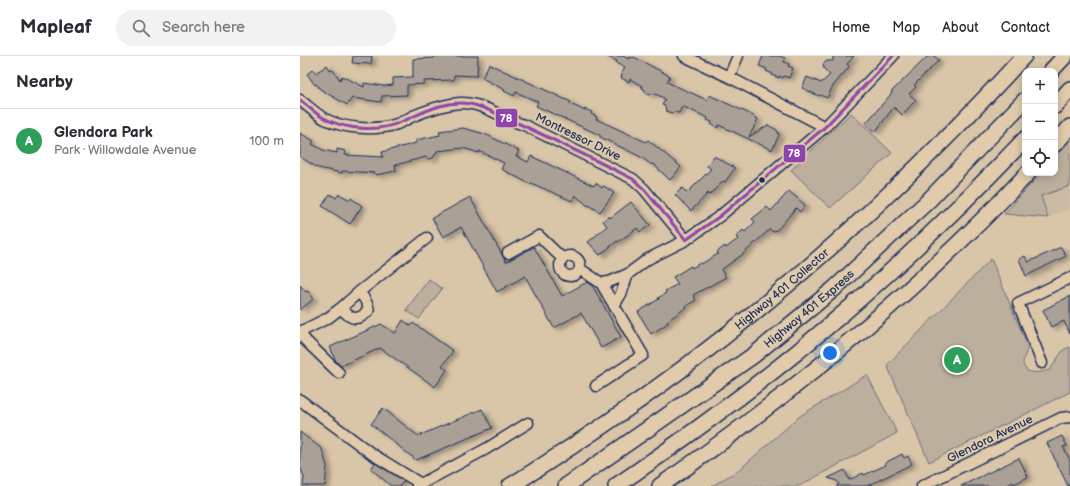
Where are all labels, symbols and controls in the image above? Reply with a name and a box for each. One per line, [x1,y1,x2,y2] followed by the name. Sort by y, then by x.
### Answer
[116,10,396,46] search box
[20,16,92,39] text: Mapleaf
[130,17,152,39] icon: search
[162,18,245,37] text: Search here
[832,19,870,36] text: Home
[892,19,920,36] text: Map
[942,19,979,36] text: About
[1001,19,1050,36] text: Contact
[1022,68,1058,176] map controls
[1022,68,1058,104] button: +
[16,72,73,92] text: Nearby
[1022,104,1058,140] button: −
[495,108,518,128] line badge: 78
[533,110,623,164] street label: Montressor Drive
[500,112,513,125] text: 78
[54,123,153,142] text: Glendora Park
[25,133,33,149] text: A
[249,133,284,149] text: 100 m
[1022,140,1058,176] button: locate
[54,142,196,158] text: Park · Willowdale Avenue
[783,144,806,163] line badge: 78
[788,147,801,160] text: 78
[757,175,767,185] unlabelled marker
[732,245,833,333] street label: Highway 401 Collector
[761,266,857,351] street label: Highway 401 Express
[820,343,840,363] your location
[944,345,970,375] pin: A
[945,412,1035,466] street label: Glendora Avenue

